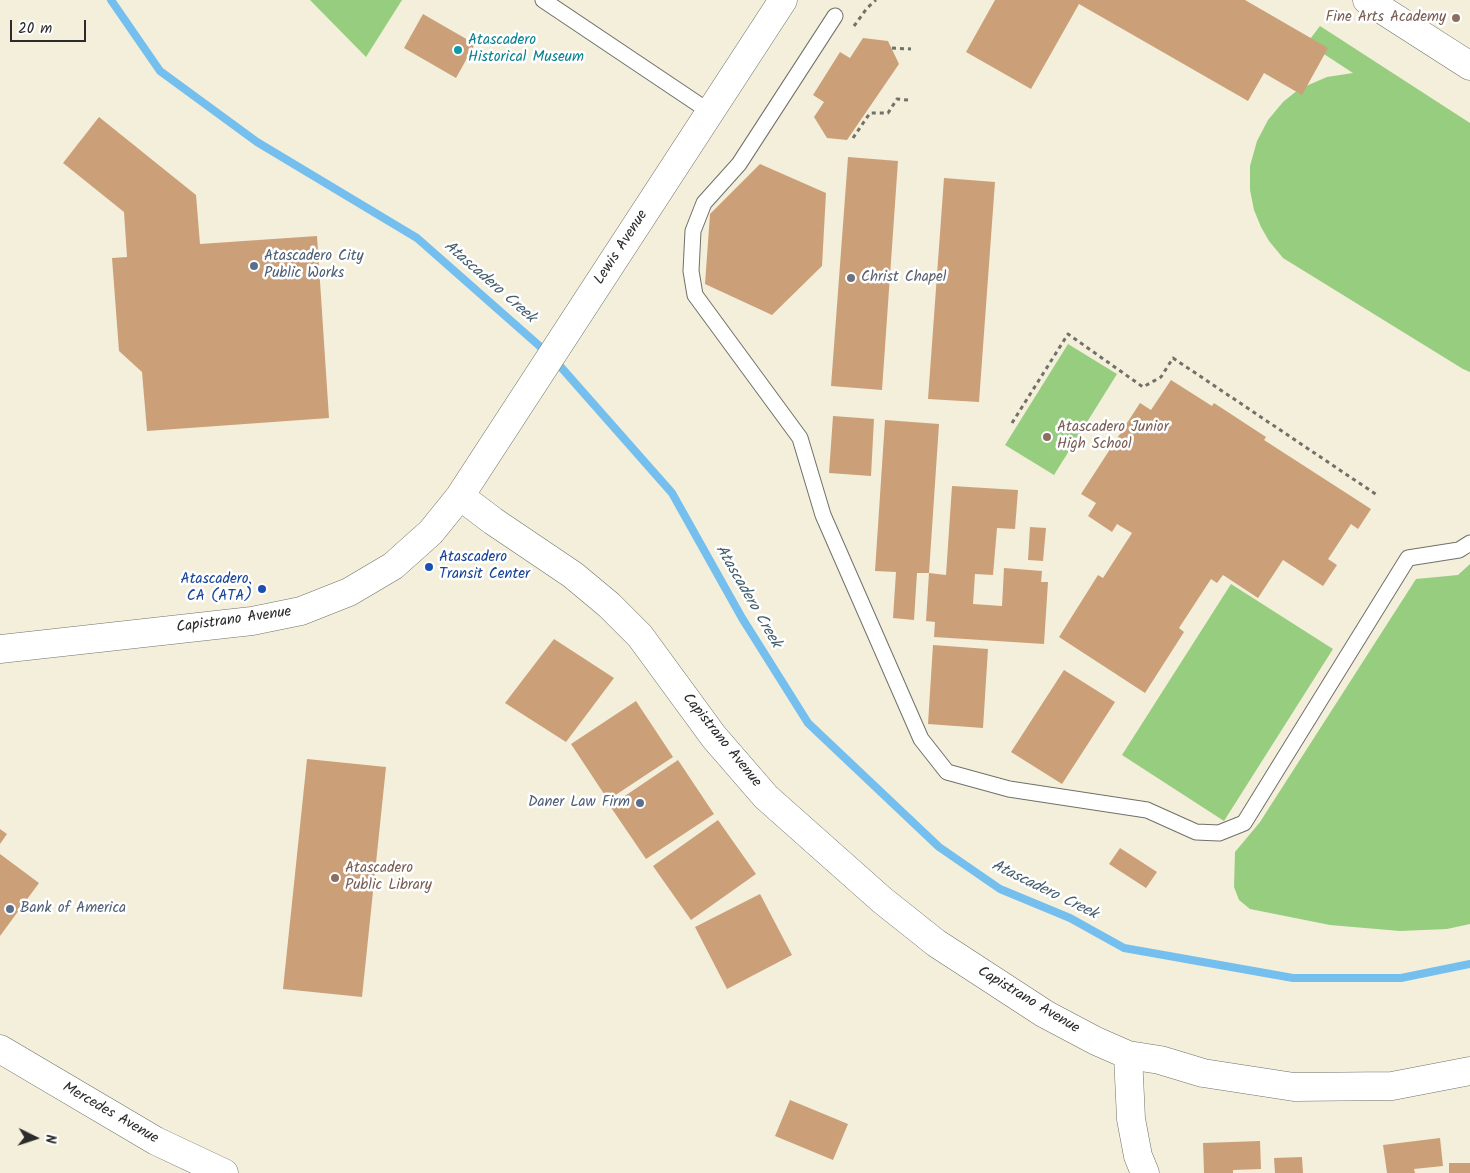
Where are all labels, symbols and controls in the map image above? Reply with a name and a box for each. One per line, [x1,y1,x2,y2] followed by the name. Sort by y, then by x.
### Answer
[1325,9,1446,27] place label: Fine Arts Academy
[12,10,89,42] scale bar
[1450,12,1462,24] marker: Fine Arts Academy
[18,17,52,41] text: 20 m
[468,32,584,67] place label: Atascadero Historical Museum
[452,44,464,56] marker: Atascadero Historical Museum
[591,207,653,289] street label: Lewis Avenue
[439,238,539,328] water label: Atascadero Creek
[264,248,363,283] place label: Atascadero City Public Works
[248,260,260,272] marker: Atascadero City Public Works
[861,269,946,287] place label: Christ Chapel
[845,272,857,284] marker: Christ Chapel
[1057,419,1169,454] place label: Atascadero Junior High School
[1041,431,1053,443] marker: Atascadero Junior High School
[710,542,784,652] water label: Atascadero Creek
[439,549,530,584] place label: Atascadero Transit Center
[423,561,435,573] marker: Atascadero Transit Center
[181,571,252,606] place label: Atascadero, CA (ATA)
[256,583,268,595] marker: Atascadero, CA (ATA)
[175,604,293,638] street label: Capistrano Avenue
[678,690,764,792] street label: Capistrano Avenue
[528,794,630,812] place label: Daner Law Firm
[634,797,646,809] marker: Daner Law Firm
[988,857,1100,925] water label: Atascadero Creek
[345,860,432,895] place label: Atascadero Public Library
[329,872,341,884] marker: Atascadero Public Library
[20,900,126,918] place label: Bank of America
[4,903,16,915] marker: Bank of America
[974,963,1082,1039] street label: Capistrano Avenue
[59,1079,161,1149] street label: Mercedes Avenue
[10,1113,60,1163] north arrow
[39,1134,61,1144] text: N

